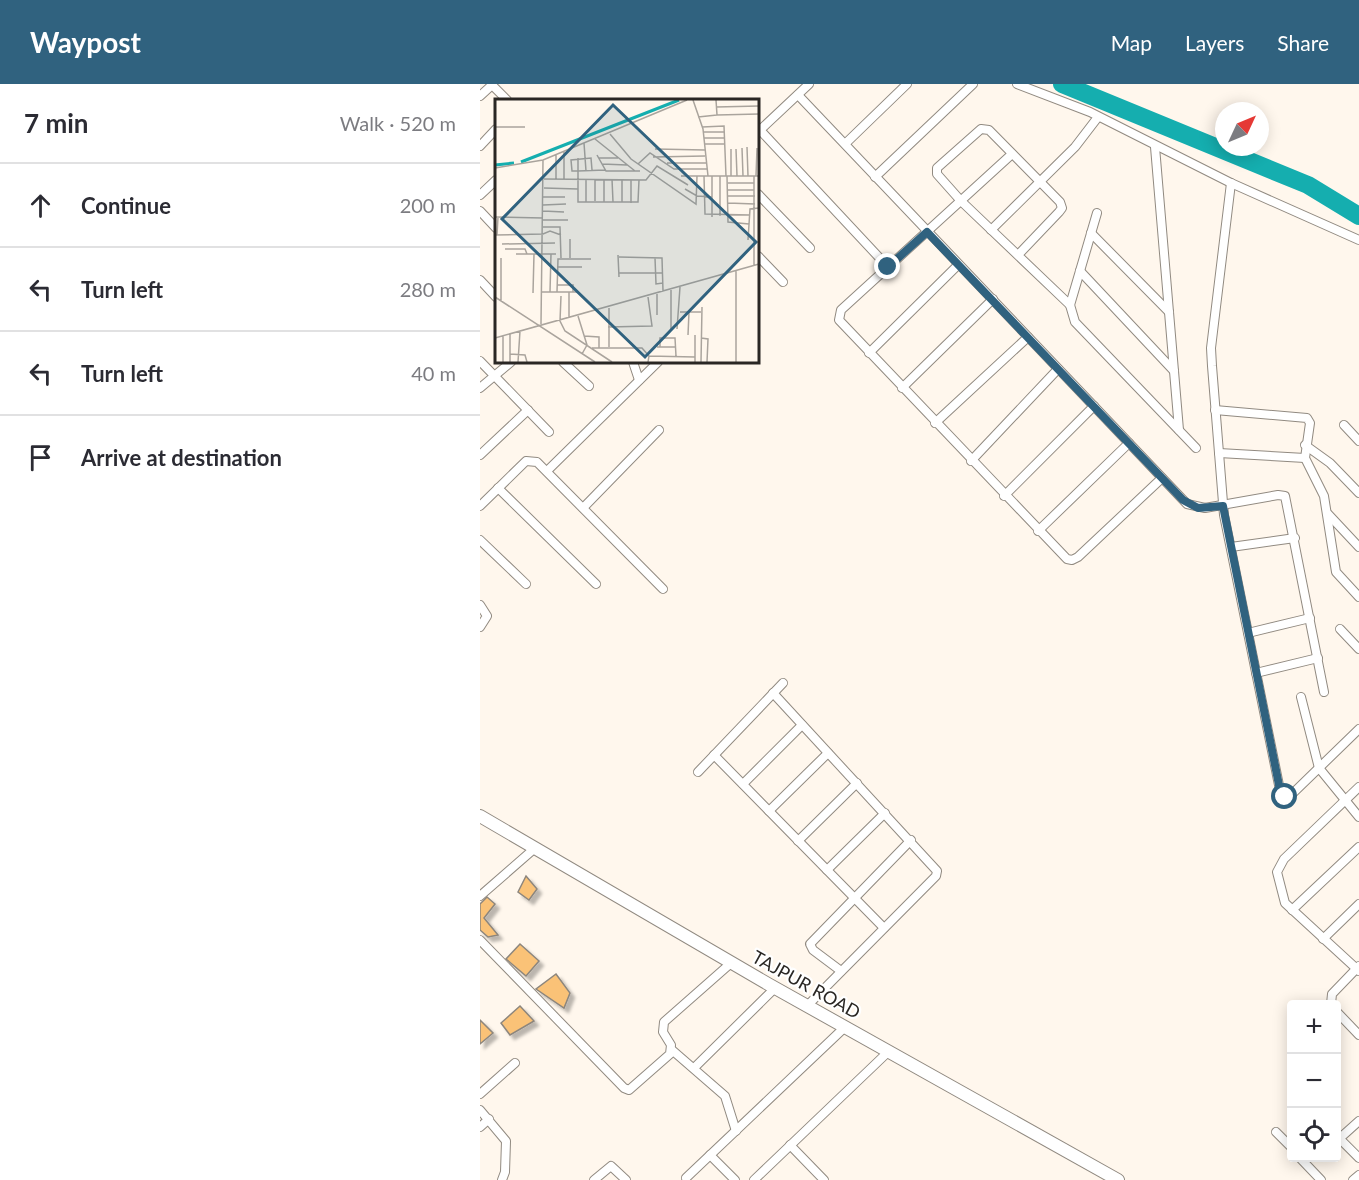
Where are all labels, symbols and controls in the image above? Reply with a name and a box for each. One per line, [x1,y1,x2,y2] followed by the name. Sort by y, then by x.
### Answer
[30,25,141,59] text: Waypost
[1111,30,1152,55] text: Map
[1185,30,1244,55] text: Layers
[1277,30,1329,55] text: Share
[495,99,759,363] inset map
[1215,102,1269,156] north arrow
[24,107,88,139] text: 7 min
[340,111,456,135] text: Walk · 520 m
[24,189,57,222] icon: ahead
[81,192,171,219] text: Continue
[400,193,456,217] text: 200 m
[874,253,900,279] route end
[24,273,57,306] icon: left
[81,276,163,303] text: Turn left
[400,277,456,301] text: 280 m
[24,357,57,390] icon: left
[81,360,163,387] text: Turn left
[411,361,456,385] text: 40 m
[24,441,57,474] icon: arrive
[81,444,282,471] text: Arrive at destination
[1271,783,1297,809] route start
[749,945,864,1023] street label: TAJPUR ROAD
[1287,1000,1341,1162] map controls
[1287,1000,1341,1054] button: +
[1287,1054,1341,1108] button: −
[1287,1108,1341,1162] button: locate

